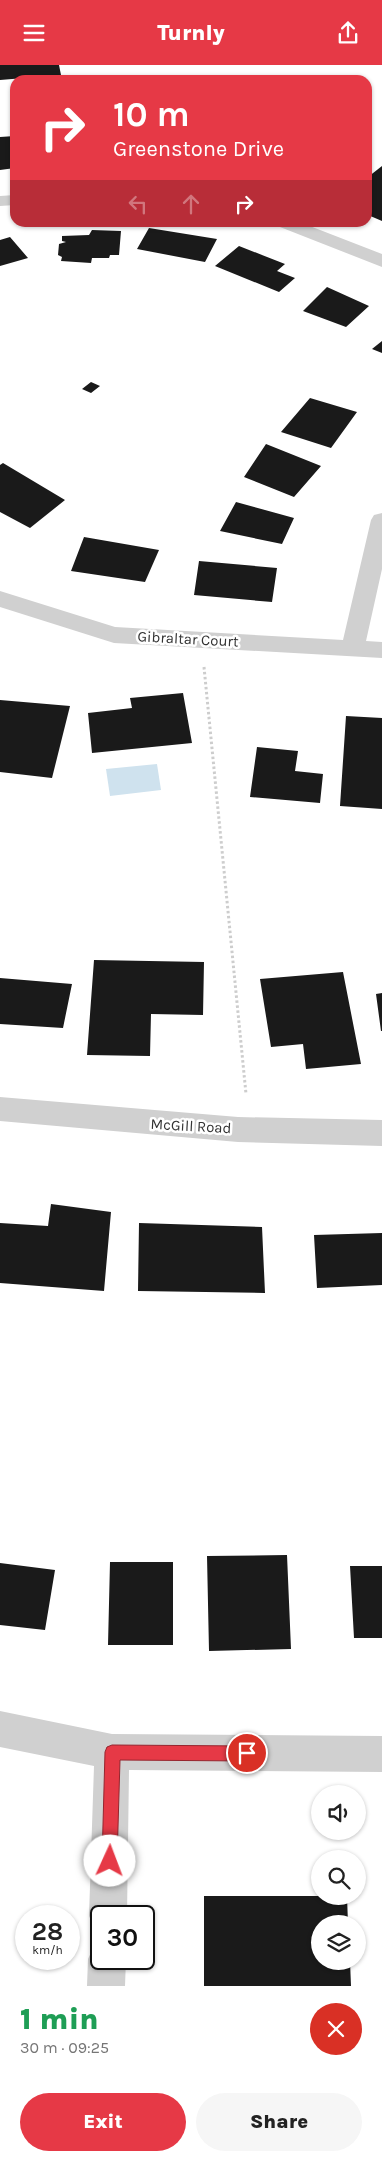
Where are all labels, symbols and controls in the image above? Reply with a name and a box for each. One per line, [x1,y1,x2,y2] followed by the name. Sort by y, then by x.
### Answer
[20,19,48,47] icon: menu
[334,19,362,47] icon: share
[157,20,225,46] text: Turnly
[113,94,190,135] text: 10 m
[30,95,95,160] icon: right
[113,136,284,162] text: Greenstone Drive
[124,190,152,218] icon: left
[177,190,205,218] icon: ahead
[230,190,258,218] icon: right
[137,627,239,651] street label: Gibraltar Court
[150,1115,232,1137] street label: McGill Road
[226,1732,268,1774] pin
[233,1739,261,1767] icon: arrive
[311,1785,366,1970] map controls
[311,1785,366,1840] button: sound
[83,1834,135,1886] position arrow
[311,1850,366,1905] button: search
[90,1905,155,1970] speed limit sign: 30
[311,1915,366,1970] button: layers
[32,1917,63,1946] text: 28
[32,1943,63,1957] text: km/h
[20,2001,99,2037] text: 1 min
[310,2003,362,2055] button: close
[20,2038,109,2057] text: 30 m · 09:25
[20,2093,186,2151] button: Exit
[196,2093,362,2151] button: Share

